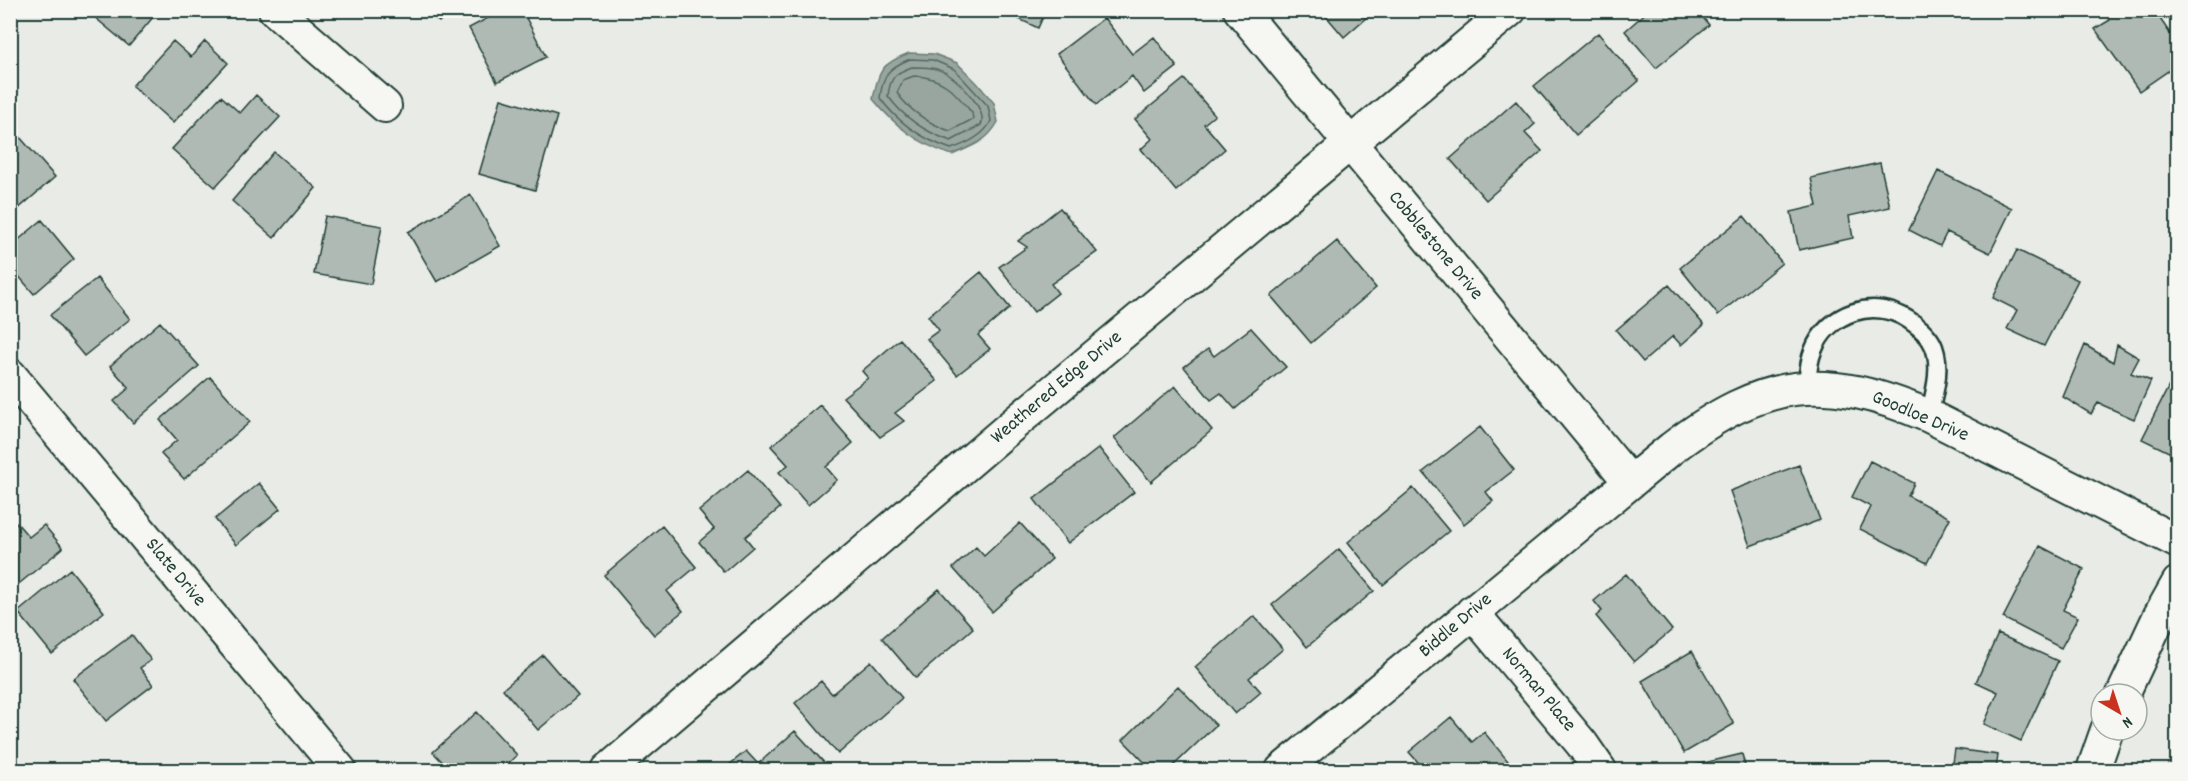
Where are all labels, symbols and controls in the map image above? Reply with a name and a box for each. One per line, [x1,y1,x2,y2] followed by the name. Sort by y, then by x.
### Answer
[1381,185,1489,307] street label: Cobblestone Drive
[985,324,1129,452] street label: Weathered Edge Drive
[1867,384,1973,450] street label: Goodloe Drive
[138,532,212,614] street label: Slate Drive
[1413,587,1499,665] street label: Biddle Drive
[1494,641,1582,739] street label: Norman Place
[2089,682,2149,742] north arrow
[2116,710,2137,733] text: N

